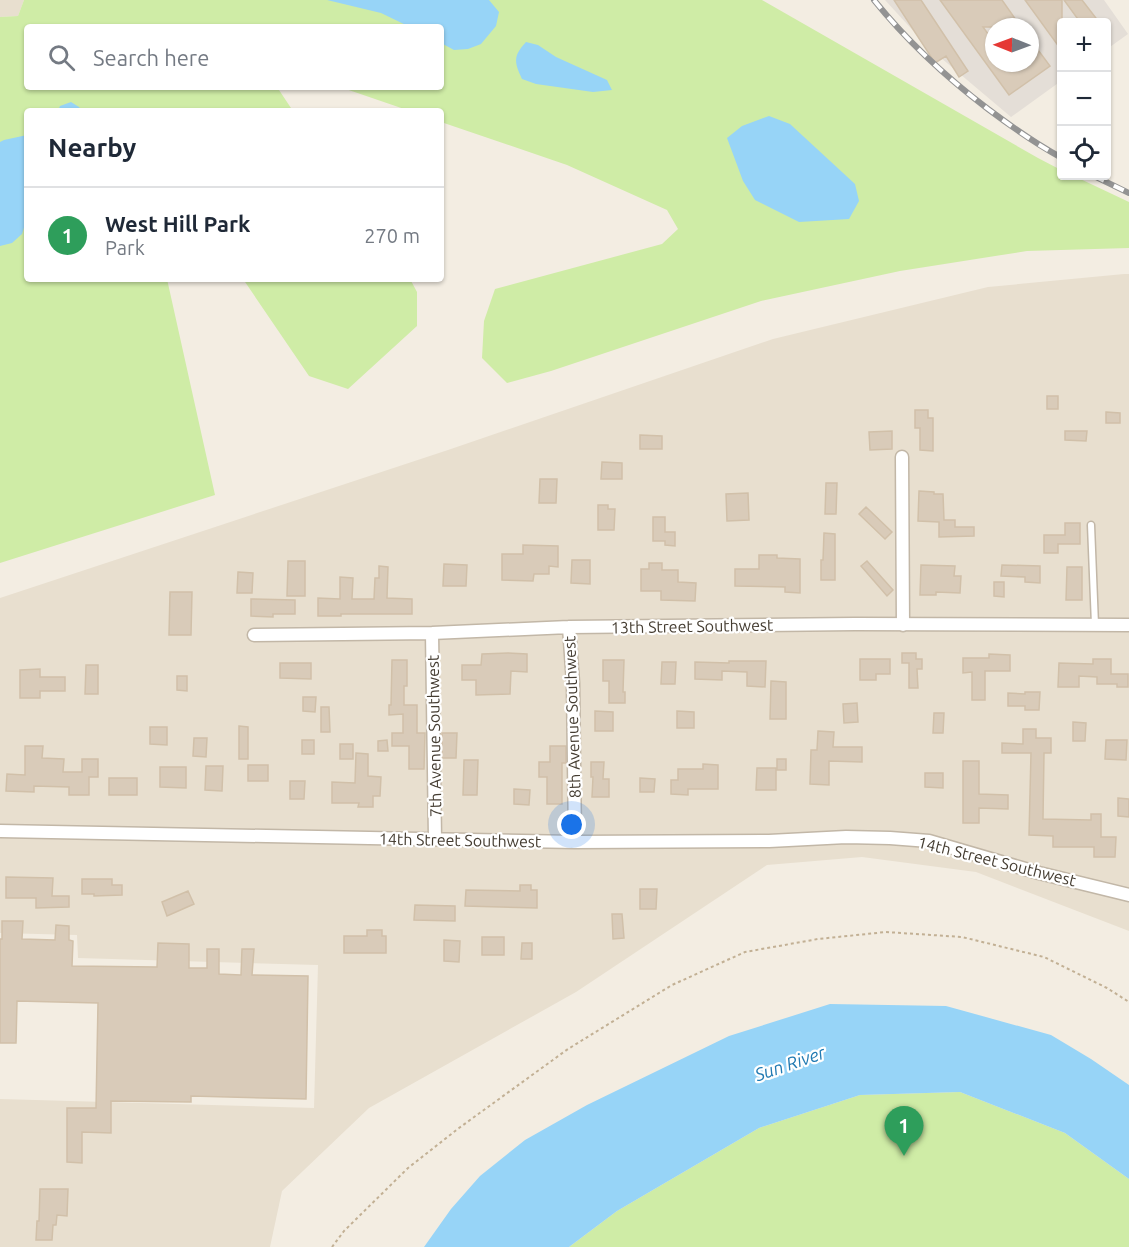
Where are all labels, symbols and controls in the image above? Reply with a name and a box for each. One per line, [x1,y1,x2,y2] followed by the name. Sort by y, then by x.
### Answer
[985,18,1039,72] north arrow
[1057,18,1111,180] map controls
[1057,18,1111,72] button: +
[24,24,444,90] search box
[45,41,78,74] icon: search
[93,45,209,70] text: Search here
[1057,72,1111,126] button: −
[1057,126,1111,180] button: locate
[48,133,136,162] text: Nearby
[105,211,250,236] text: West Hill Park
[62,224,73,247] text: 1
[364,224,420,247] text: 270 m
[105,236,145,259] text: Park
[611,616,774,636] street label: 13th Street Southwest
[560,635,584,798] street label: 8th Avenue Southwest
[424,654,444,817] street label: 7th Avenue Southwest
[557,810,586,839] your location
[379,830,542,850] street label: 14th Street Southwest
[916,833,1079,890] street label: 14th Street Southwest
[751,1041,828,1085] water label: Sun River
[884,1106,924,1156] pin: 1

